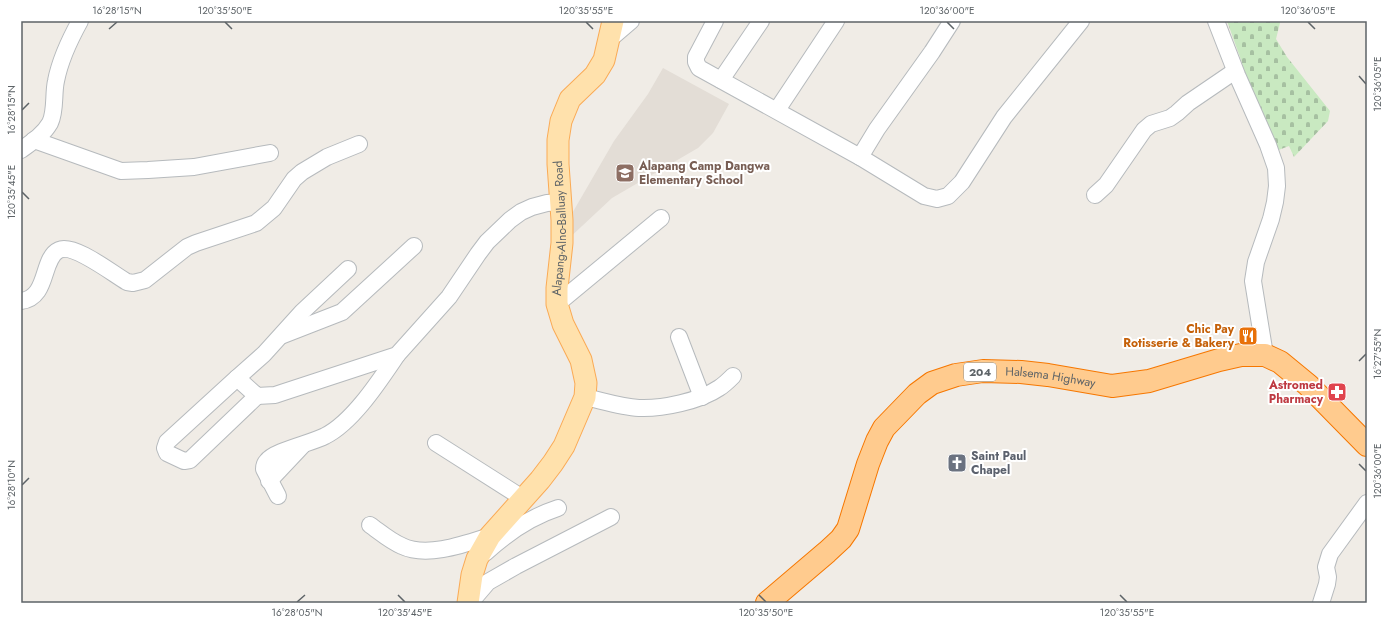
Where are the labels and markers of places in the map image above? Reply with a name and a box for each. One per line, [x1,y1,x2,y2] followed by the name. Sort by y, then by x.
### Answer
[638,157,770,189] place label: Alapang Camp Dangwa Elementary School
[614,162,636,184] school or university icon: Alapang Camp Dangwa Elementary School
[1123,320,1235,352] place label: Chic Pay Rotisserie & Bakery
[1237,325,1259,347] restaurant icon: Chic Pay Rotisserie & Bakery
[1268,376,1324,408] place label: Astromed Pharmacy
[1326,381,1348,403] pharmacy icon: Astromed Pharmacy
[971,447,1026,479] place label: Saint Paul Chapel
[946,452,968,474] church icon: Saint Paul Chapel

